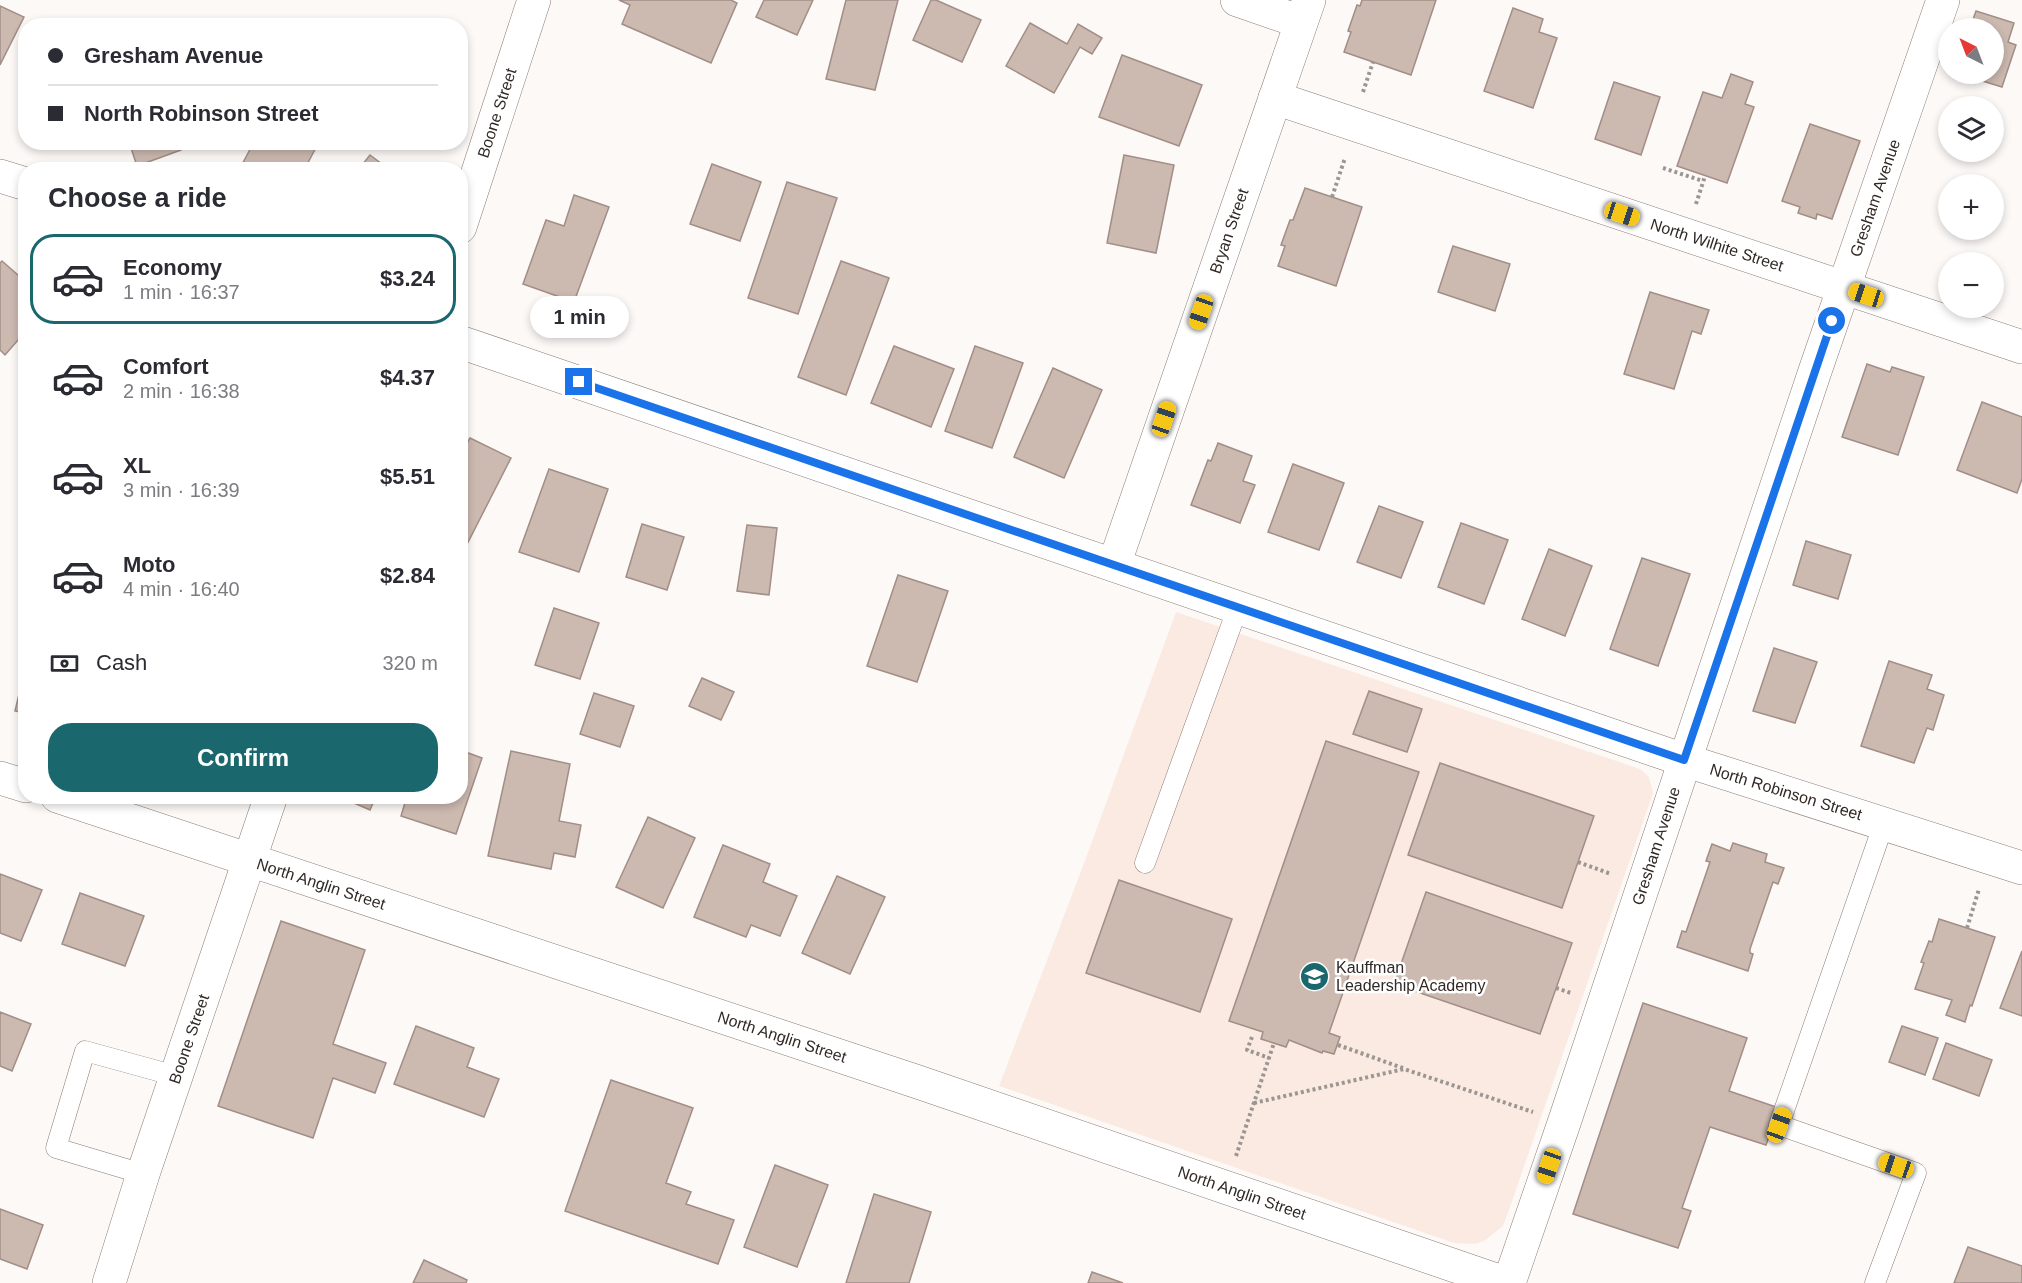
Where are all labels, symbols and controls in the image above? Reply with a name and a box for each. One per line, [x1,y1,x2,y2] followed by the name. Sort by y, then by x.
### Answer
[1938,18,2004,84] north arrow
[1938,18,2004,318] map controls
[84,43,263,68] text: Gresham Avenue
[474,65,520,160] street label: Boone Street
[1938,96,2004,162] button: layers
[84,101,319,126] text: North Robinson Street
[1847,137,1903,259] street label: Gresham Avenue
[1938,174,2004,240] button: +
[48,183,227,213] text: Choose a ride
[1206,186,1252,276] street label: Bryan Street
[1602,200,1642,228] car
[1648,215,1786,275] street label: North Wilhite Street
[51,252,105,306] icon: car
[1938,252,2004,318] button: −
[123,255,222,280] text: Economy
[380,266,435,291] text: $3.24
[123,281,240,303] text: 1 min · 16:37
[1846,281,1886,309] car
[1187,292,1215,332] car
[530,295,628,337] callout: 1 min
[553,306,606,328] text: 1 min
[1818,307,1845,334] route start
[51,351,105,405] icon: car
[123,354,209,379] text: Comfort
[380,365,435,390] text: $4.37
[565,368,592,395] route end
[123,380,240,402] text: 2 min · 16:38
[1150,399,1178,439] car
[51,450,105,504] icon: car
[123,453,151,478] text: XL
[380,464,435,489] text: $5.51
[123,479,240,501] text: 3 min · 16:39
[51,549,105,603] icon: car
[123,552,176,577] text: Moto
[380,563,435,588] text: $2.84
[123,578,240,600] text: 4 min · 16:40
[48,647,81,680] icon: cash
[96,650,147,675] text: Cash
[382,652,438,674] text: 320 m
[48,723,438,792] button: Confirm
[1708,761,1865,823] street label: North Robinson Street
[1629,785,1683,907] street label: Gresham Avenue
[255,855,388,913] street label: North Anglin Street
[1336,959,1485,994] place label: Kauffman Leadership Academy
[1299,960,1331,992] school or university icon: Kauffman Leadership Academy
[166,992,212,1086] street label: Boone Street
[716,1008,849,1066] street label: North Anglin Street
[1764,1105,1794,1145] car
[1535,1146,1563,1186] car
[1876,1152,1916,1180] car
[1176,1163,1309,1223] street label: North Anglin Street

